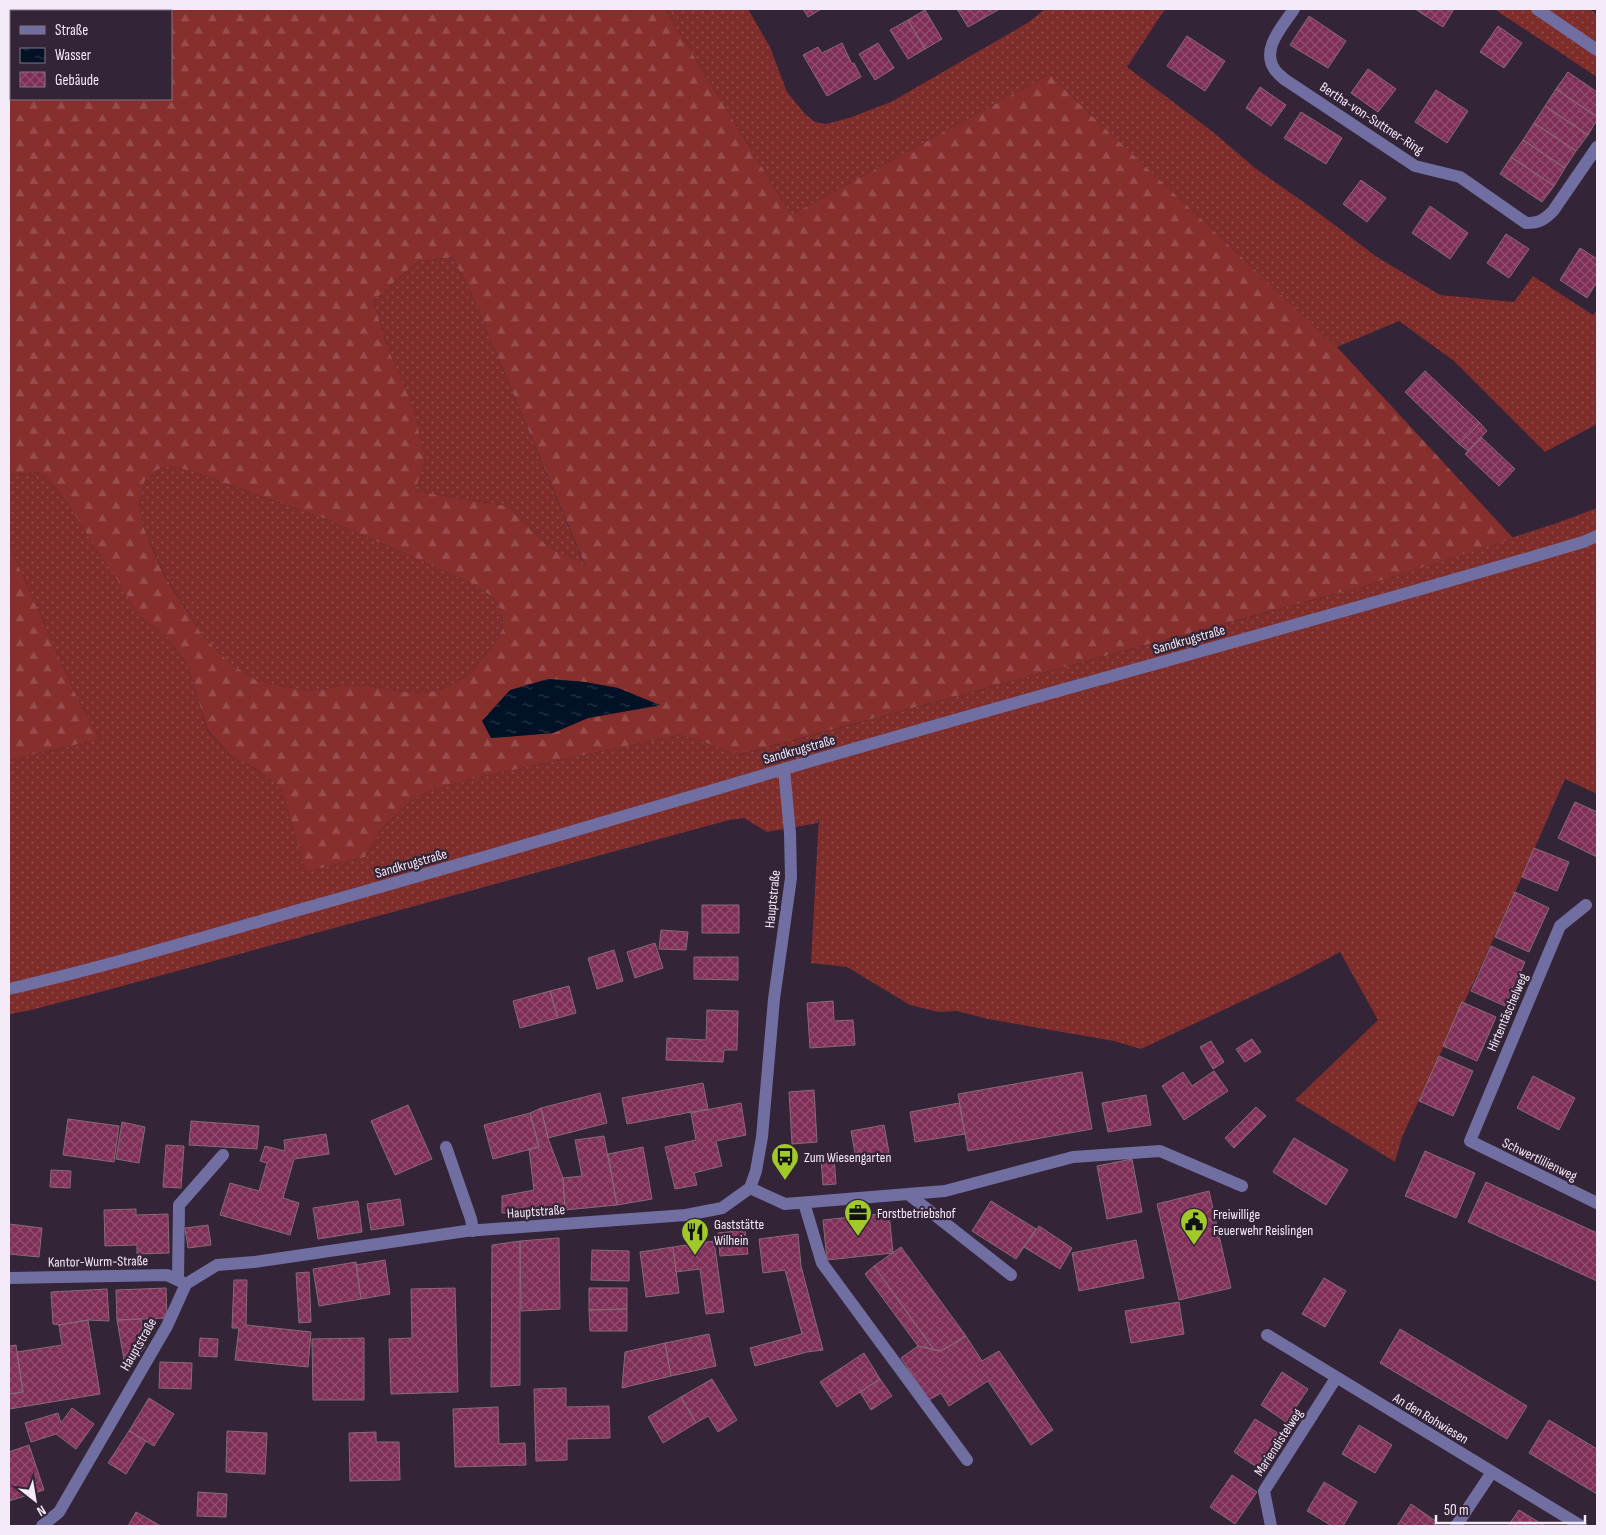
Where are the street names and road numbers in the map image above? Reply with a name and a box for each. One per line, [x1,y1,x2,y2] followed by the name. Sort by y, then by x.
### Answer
[1317,78,1427,159] street label: Bertha-von-Suttner-Ring
[1151,621,1227,658] street label: Sandkrugstraße
[761,731,837,768] street label: Sandkrugstraße
[373,845,449,882] street label: Sandkrugstraße
[761,869,784,929] street label: Hauptstraße
[1483,970,1532,1054] street label: Hirtentäschelweg
[1500,1134,1580,1185] street label: Schwertlilienweg
[506,1201,566,1222] street label: Hauptstraße
[48,1252,148,1271] street label: Kantor-Wurm-Straße
[116,1315,160,1374] street label: Hauptstraße
[1389,1389,1472,1448] street label: An den Rohwiesen
[1250,1405,1307,1479] street label: Mariendistelweg

